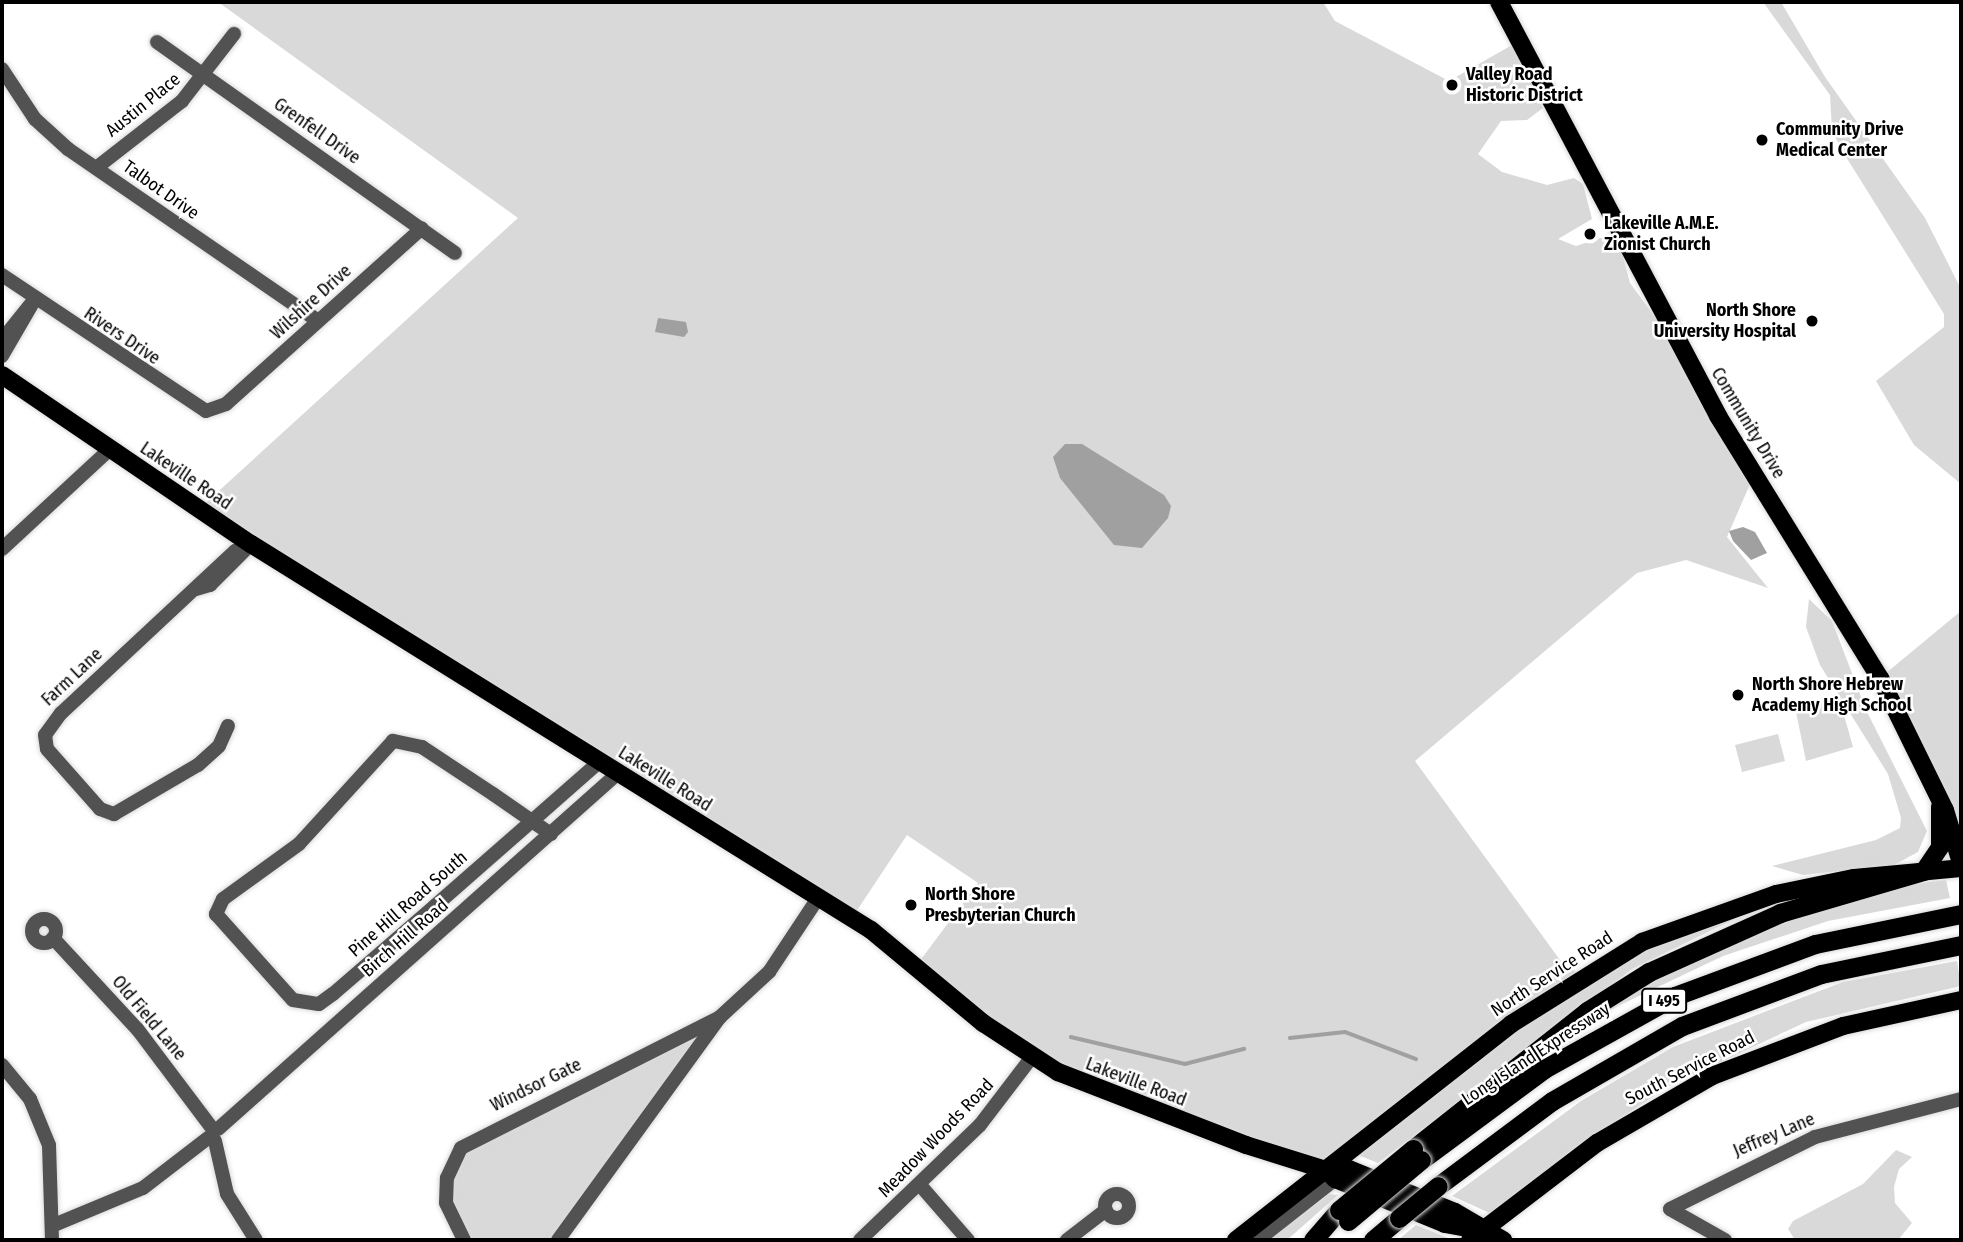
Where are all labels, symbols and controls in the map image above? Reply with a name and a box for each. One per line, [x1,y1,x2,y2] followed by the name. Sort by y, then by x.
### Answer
[1466,64,1583,106] place label: Valley Road Historic District
[101,68,185,142] street label: Austin Place
[1444,77,1460,93] marker: Valley Road Historic District
[270,93,364,169] street label: Grenfell Drive
[1776,119,1904,162] place label: Community Drive Medical Center
[1754,132,1770,148] marker: Community Drive Medical Center
[119,156,203,224] street label: Talbot Drive
[1604,213,1719,256] place label: Lakeville A.M.E. Zionist Church
[1582,226,1598,242] marker: Lakeville A.M.E. Zionist Church
[266,260,356,344] street label: Wilshire Drive
[1654,300,1796,342] place label: North Shore University Hospital
[80,303,164,369] street label: Rivers Drive
[1802,311,1822,331] marker: North Shore University Hospital
[1706,364,1790,482] street label: Community Drive
[136,437,236,515] street label: Lakeville Road
[37,644,107,710] street label: Farm Lane
[1752,674,1912,716] place label: North Shore Hebrew Academy High School
[1730,687,1746,703] marker: North Shore Hebrew Academy High School
[614,742,716,816] street label: Lakeville Road
[344,846,472,962] street label: Pine Hill Road South
[925,884,1076,926] place label: North Shore Presbyterian Church
[357,894,453,982] street label: Birch Hill Road
[903,897,919,913] marker: North Shore Presbyterian Church
[1487,927,1617,1021] street label: North Service Road
[107,971,191,1065] street label: Old Field Lane
[1640,988,1688,1014] road number: I 495
[1458,998,1614,1110] street label: Long Island Expressway
[1622,1026,1758,1110] street label: South Service Road
[1083,1053,1189,1111] street label: Lakeville Road
[487,1054,585,1116] street label: Windsor Gate
[874,1074,998,1202] street label: Meadow Woods Road
[1730,1108,1818,1162] street label: Jeffrey Lane

